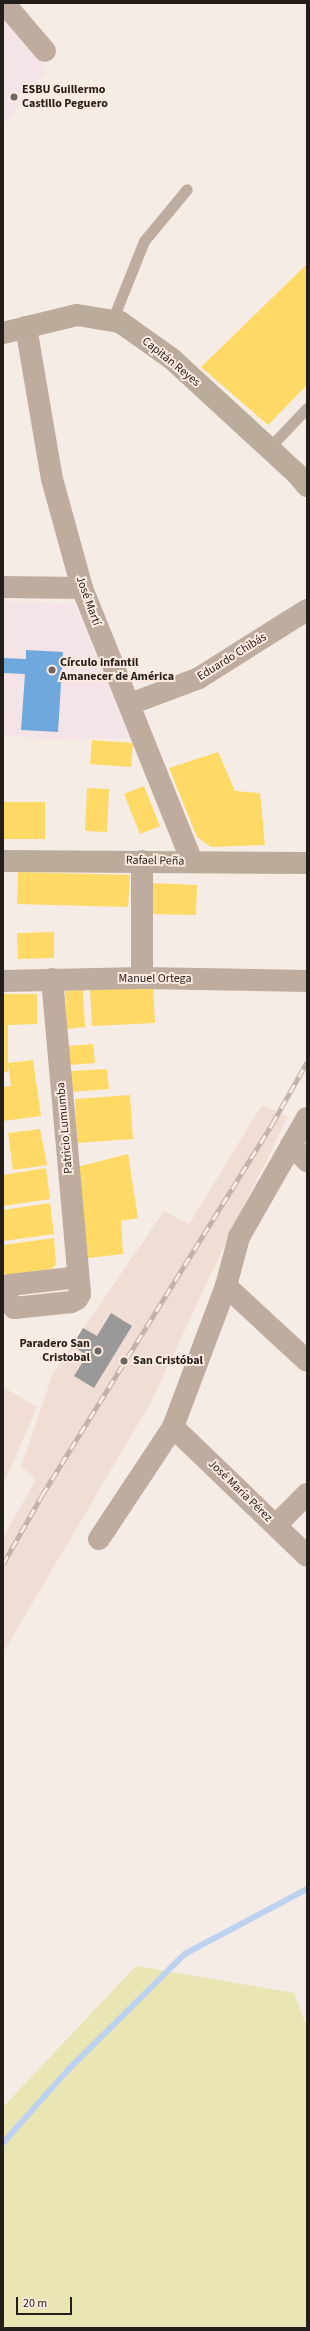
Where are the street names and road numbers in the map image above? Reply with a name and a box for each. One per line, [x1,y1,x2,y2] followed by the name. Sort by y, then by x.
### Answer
[139,334,203,390] street label: Capitán Reyes
[72,574,104,628] street label: José Martí
[195,630,269,684] street label: Eduardo Chibás
[126,853,184,869] street label: Rafael Peña
[118,972,192,986] street label: Manuel Ortega
[54,1082,76,1174] street label: Patricio Lumumba
[205,1457,275,1525] street label: José María Pérez

